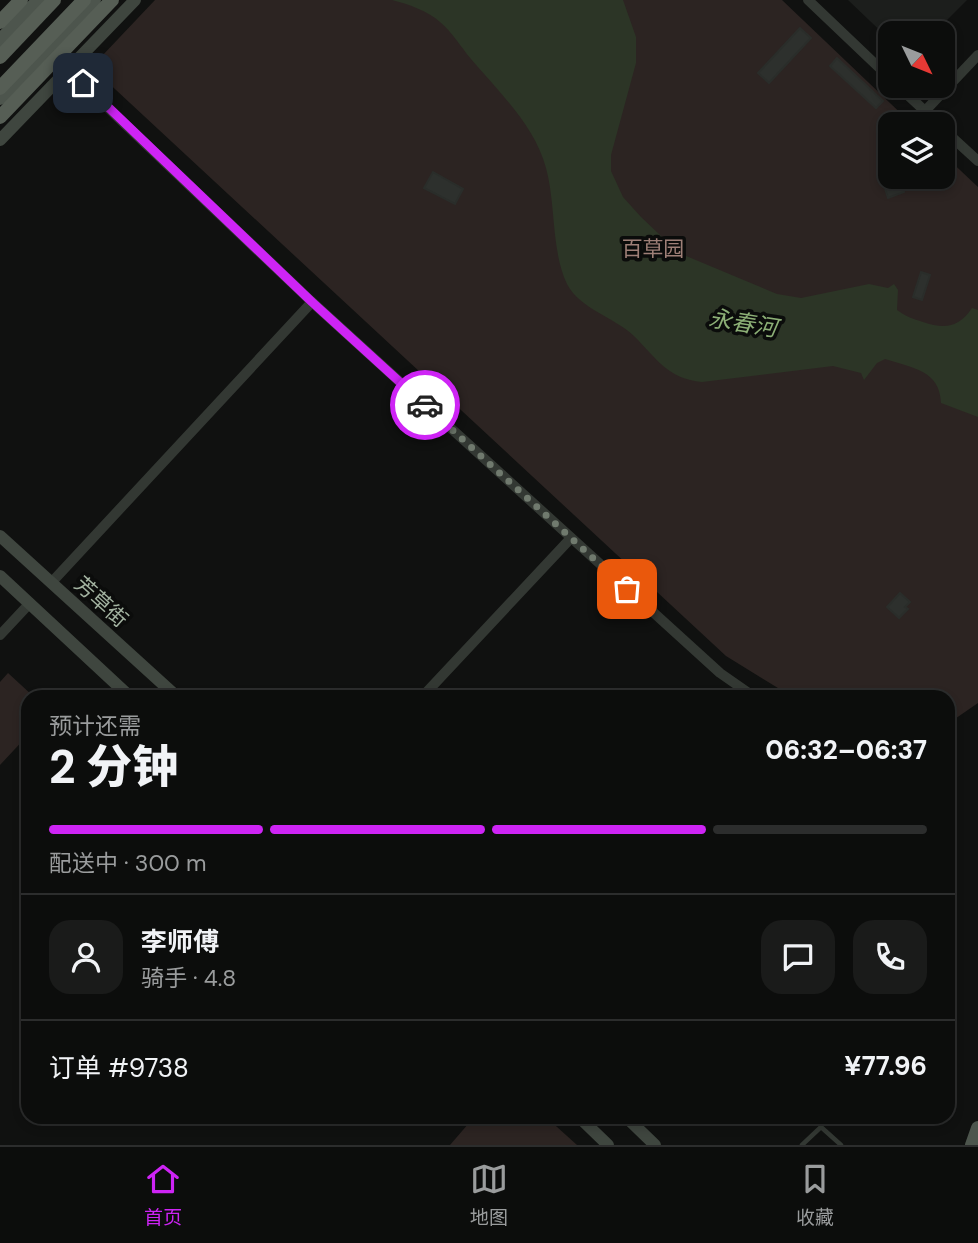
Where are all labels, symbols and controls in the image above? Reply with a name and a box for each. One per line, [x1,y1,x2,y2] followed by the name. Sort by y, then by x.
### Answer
[878,21,956,98] north arrow
[878,21,955,189] map controls
[53,53,113,113] pin
[64,64,102,102] icon: home
[878,112,955,189] button: layers
[622,235,685,263] park label: 百草园
[707,303,783,344] water label: 永春河
[390,370,460,440] courier
[406,386,444,424] icon: car
[597,559,657,619] pin
[608,570,646,608] icon: bag
[68,571,134,633] street label: 芳草街
[49,711,141,741] text: 预计还需
[765,733,927,767] text: 06:32–06:37
[49,737,178,797] text: 2 分钟
[49,848,206,878] text: 配送中 · 300 m
[49,920,123,994] button: person
[761,920,835,994] button: chat
[853,920,927,994] button: phone
[141,925,219,959] text: 李师傅
[141,963,236,993] text: 骑手 · 4.8
[844,1049,927,1083] text: ¥77.96
[49,1051,189,1085] text: 订单 #9738
[144,1160,182,1230] tab: 首页
[470,1160,508,1230] tab: 地图
[796,1160,834,1230] tab: 收藏

